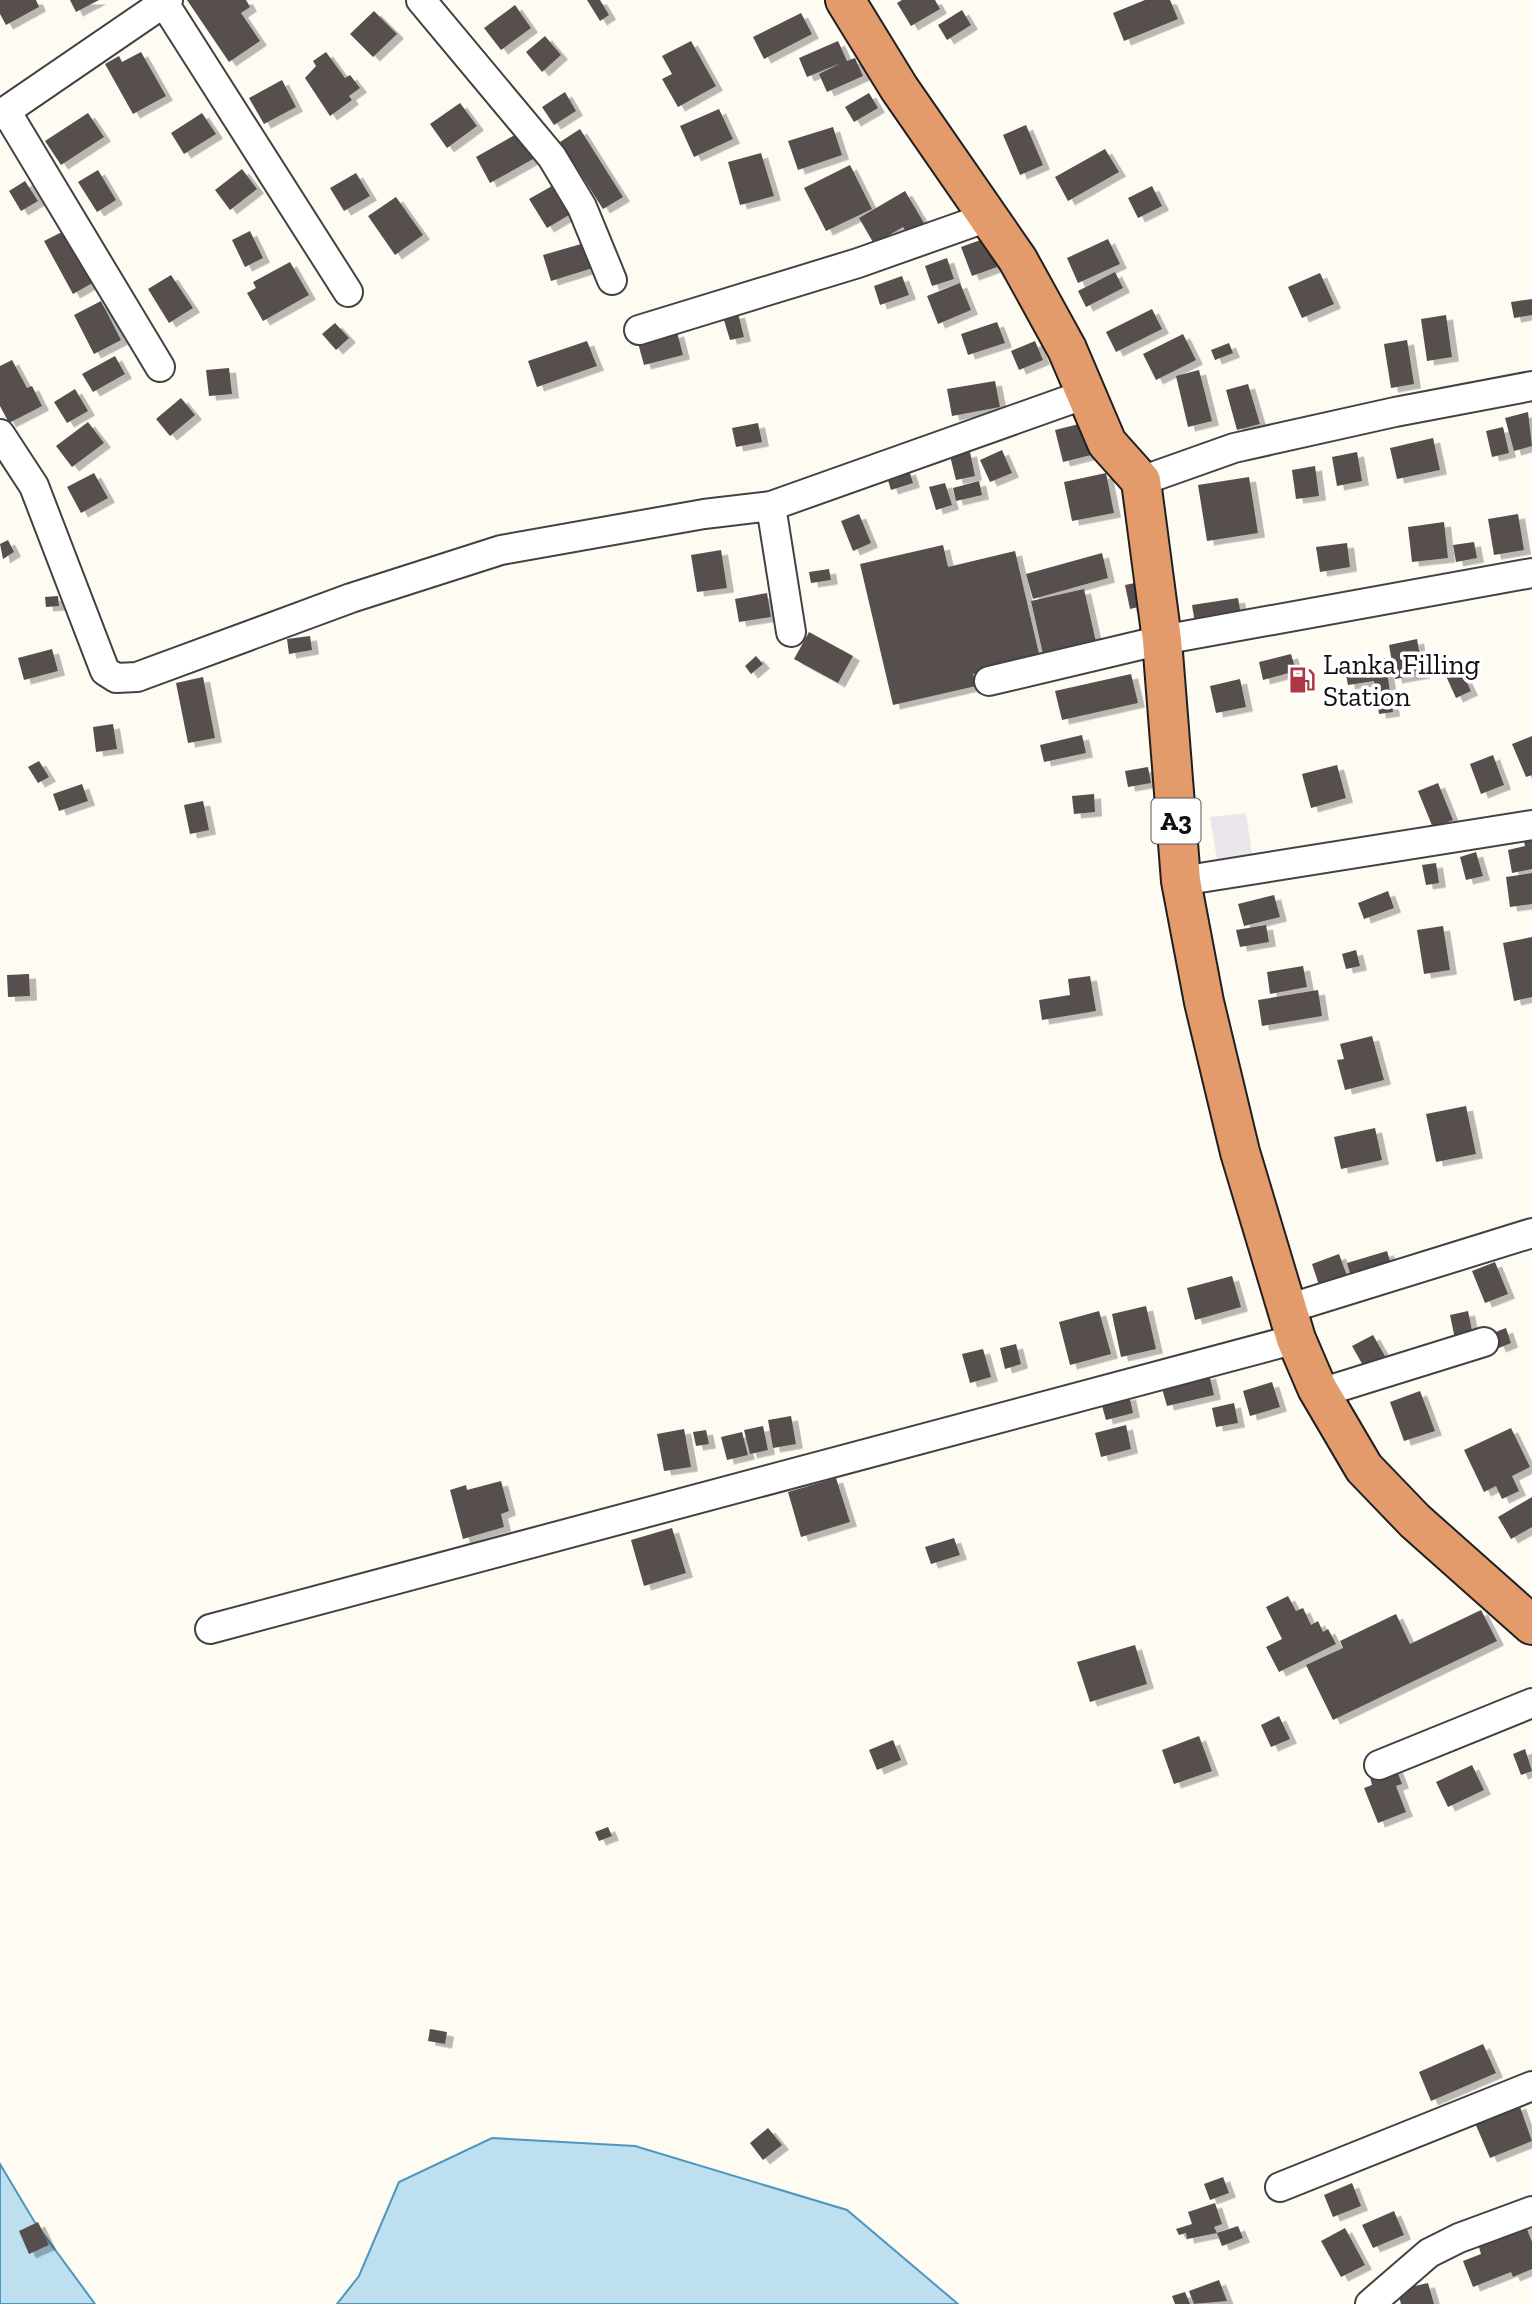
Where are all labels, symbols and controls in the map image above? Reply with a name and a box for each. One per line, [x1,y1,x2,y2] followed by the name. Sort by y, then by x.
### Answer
[1323,648,1480,713] place label: Lanka Filling Station
[1287,665,1317,695] fuel station icon: Lanka Filling Station
[1152,799,1200,844] road number: A3

